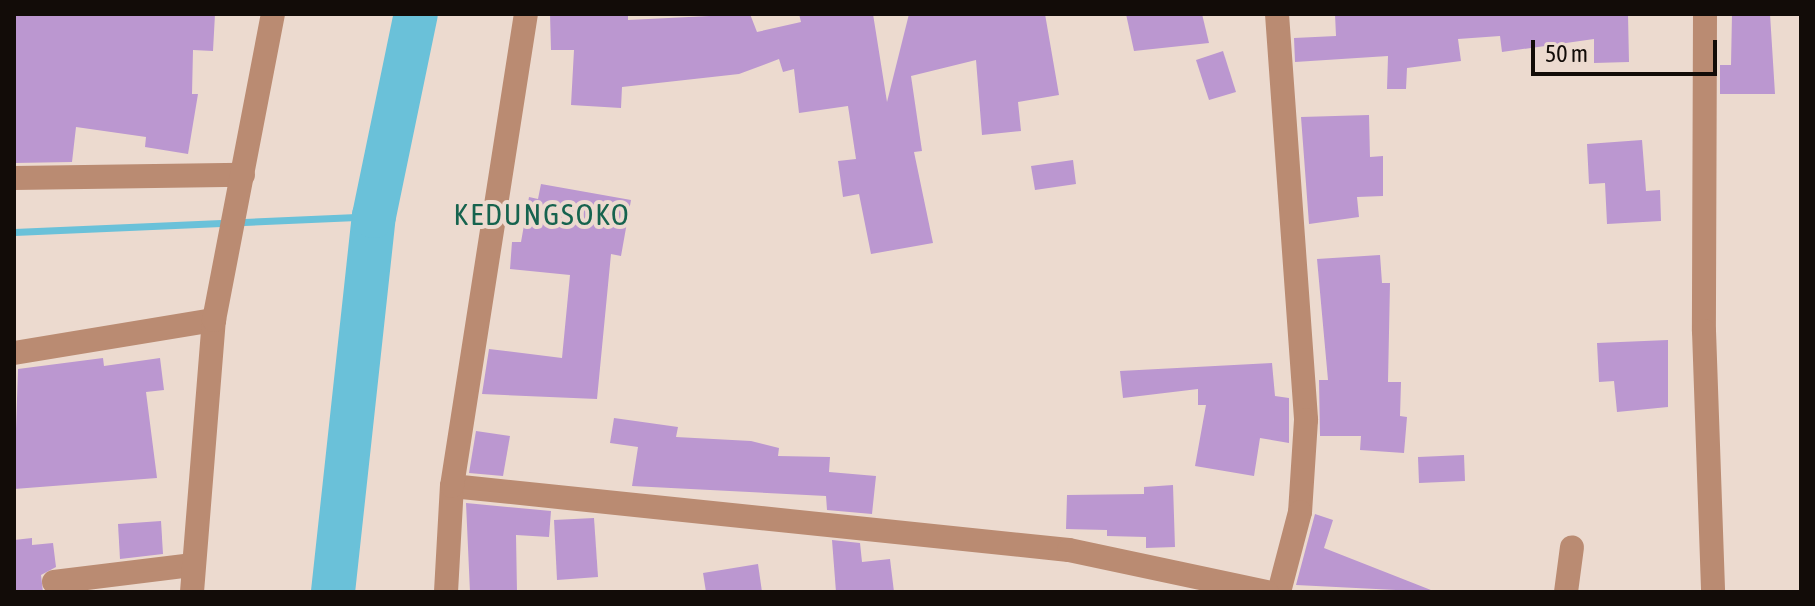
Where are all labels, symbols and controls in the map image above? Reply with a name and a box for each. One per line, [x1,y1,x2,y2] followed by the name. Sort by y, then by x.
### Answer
[1535,24,1721,74] scale bar
[1545,40,1588,67] text: 50 m
[453,196,631,232] district label: KEDUNGSOKO

